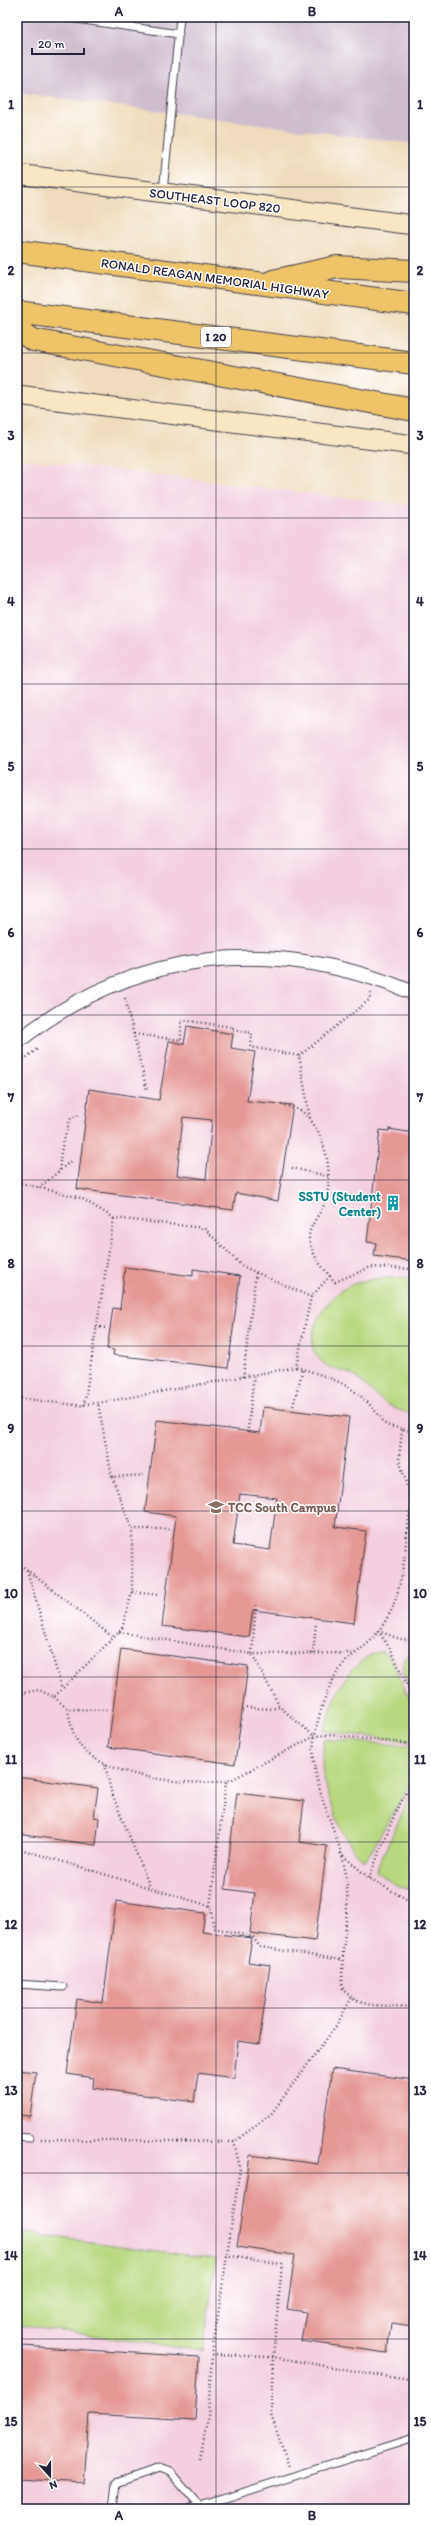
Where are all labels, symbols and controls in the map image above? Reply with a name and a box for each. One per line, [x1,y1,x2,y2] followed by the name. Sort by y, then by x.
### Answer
[114,4,124,19] text: A
[308,4,317,19] text: B
[32,30,84,56] scale bar
[38,37,65,51] text: 20 m
[8,97,14,112] text: 1
[417,97,423,112] text: 1
[148,185,282,216] street label: SOUTHEAST LOOP 820
[100,255,330,302] street label: RONALD REAGAN MEMORIAL HIGHWAY
[8,263,15,278] text: 2
[417,263,424,278] text: 2
[201,327,231,347] road number: I 20
[7,428,15,443] text: 3
[416,428,424,443] text: 3
[7,594,15,609] text: 4
[416,594,424,609] text: 4
[8,759,15,774] text: 5
[417,759,424,774] text: 5
[8,925,15,940] text: 6
[417,925,424,940] text: 6
[7,1090,15,1105] text: 7
[416,1090,424,1105] text: 7
[299,1189,381,1220] place label: SSTU (Student Center)
[384,1194,402,1212] building icon: SSTU (Student Center)
[7,1256,15,1271] text: 8
[416,1256,424,1271] text: 8
[8,1421,15,1436] text: 9
[417,1421,424,1436] text: 9
[207,1498,225,1516] school or university icon: TCC South Campus
[227,1500,337,1516] place label: TCC South Campus
[4,1586,18,1601] text: 10
[413,1586,427,1601] text: 10
[5,1752,17,1767] text: 11
[414,1752,426,1767] text: 11
[5,1917,18,1932] text: 12
[414,1917,427,1932] text: 12
[4,2083,18,2098] text: 13
[413,2083,427,2098] text: 13
[4,2248,18,2263] text: 14
[413,2248,427,2263] text: 14
[5,2414,18,2429] text: 15
[414,2414,427,2429] text: 15
[30,2456,70,2496] north arrow
[48,2477,59,2492] text: N
[114,2508,124,2523] text: A
[308,2508,317,2523] text: B

